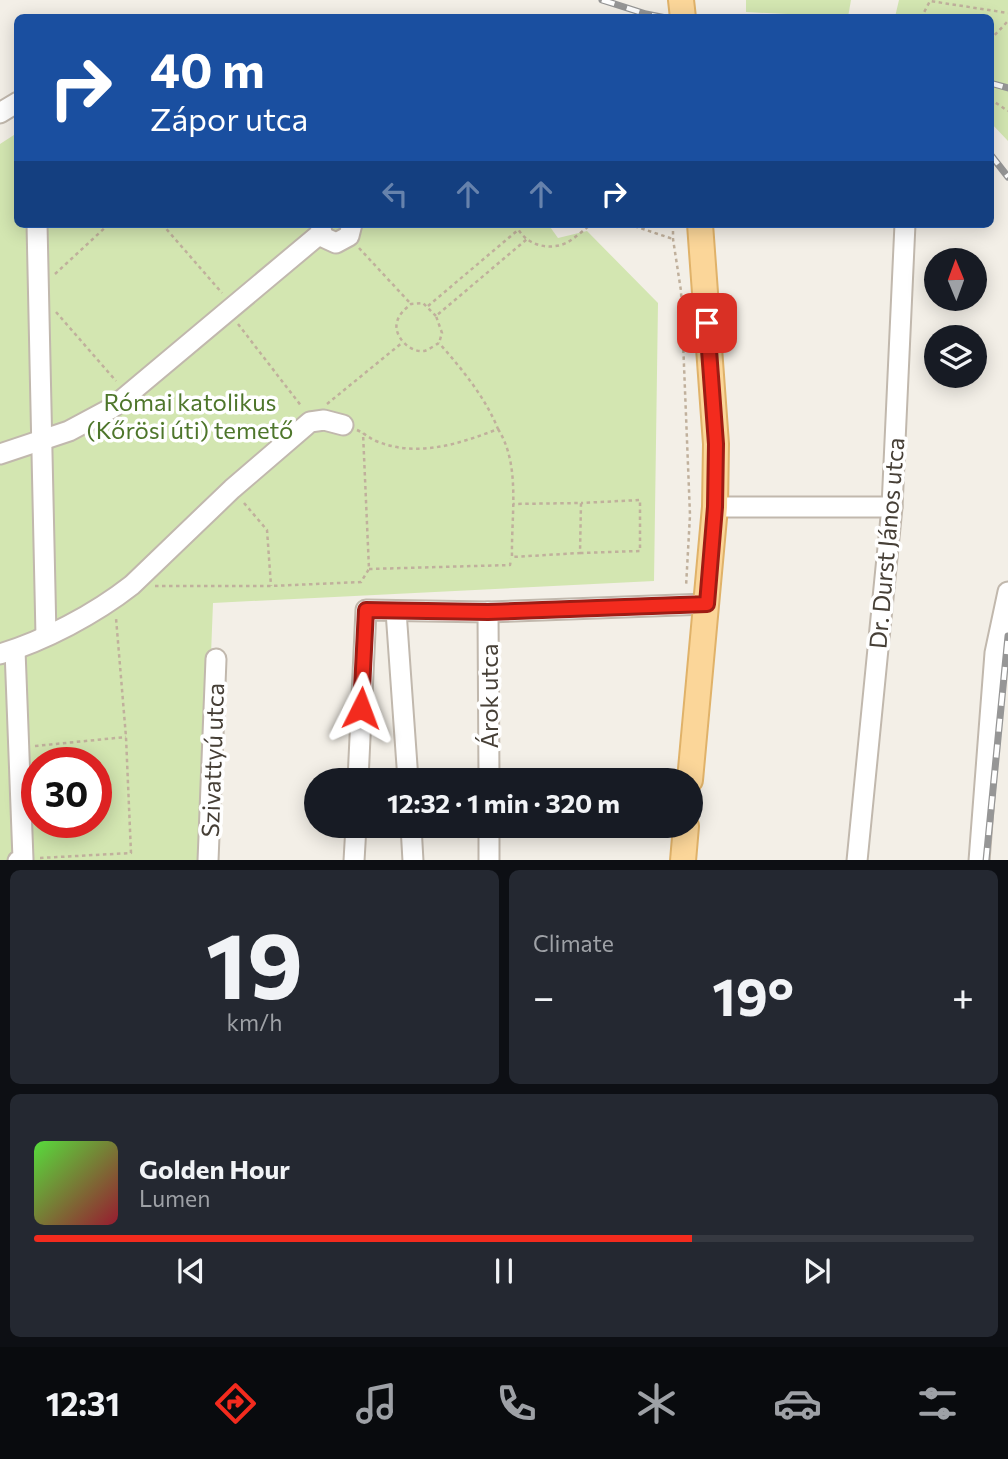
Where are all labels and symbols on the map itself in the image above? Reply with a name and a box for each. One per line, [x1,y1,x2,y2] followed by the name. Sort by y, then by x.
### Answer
[924,248,987,312] north arrow
[677,293,737,353] pin
[87,387,293,444] park label: Római katolikus (Kőrösi úti) temető
[862,436,910,650] street label: Dr. Durst János utca
[474,643,503,749] street label: Árok utca
[324,671,398,745] position arrow
[195,682,229,838] street label: Szivattyú utca
[21,747,112,838] speed limit sign: 30

